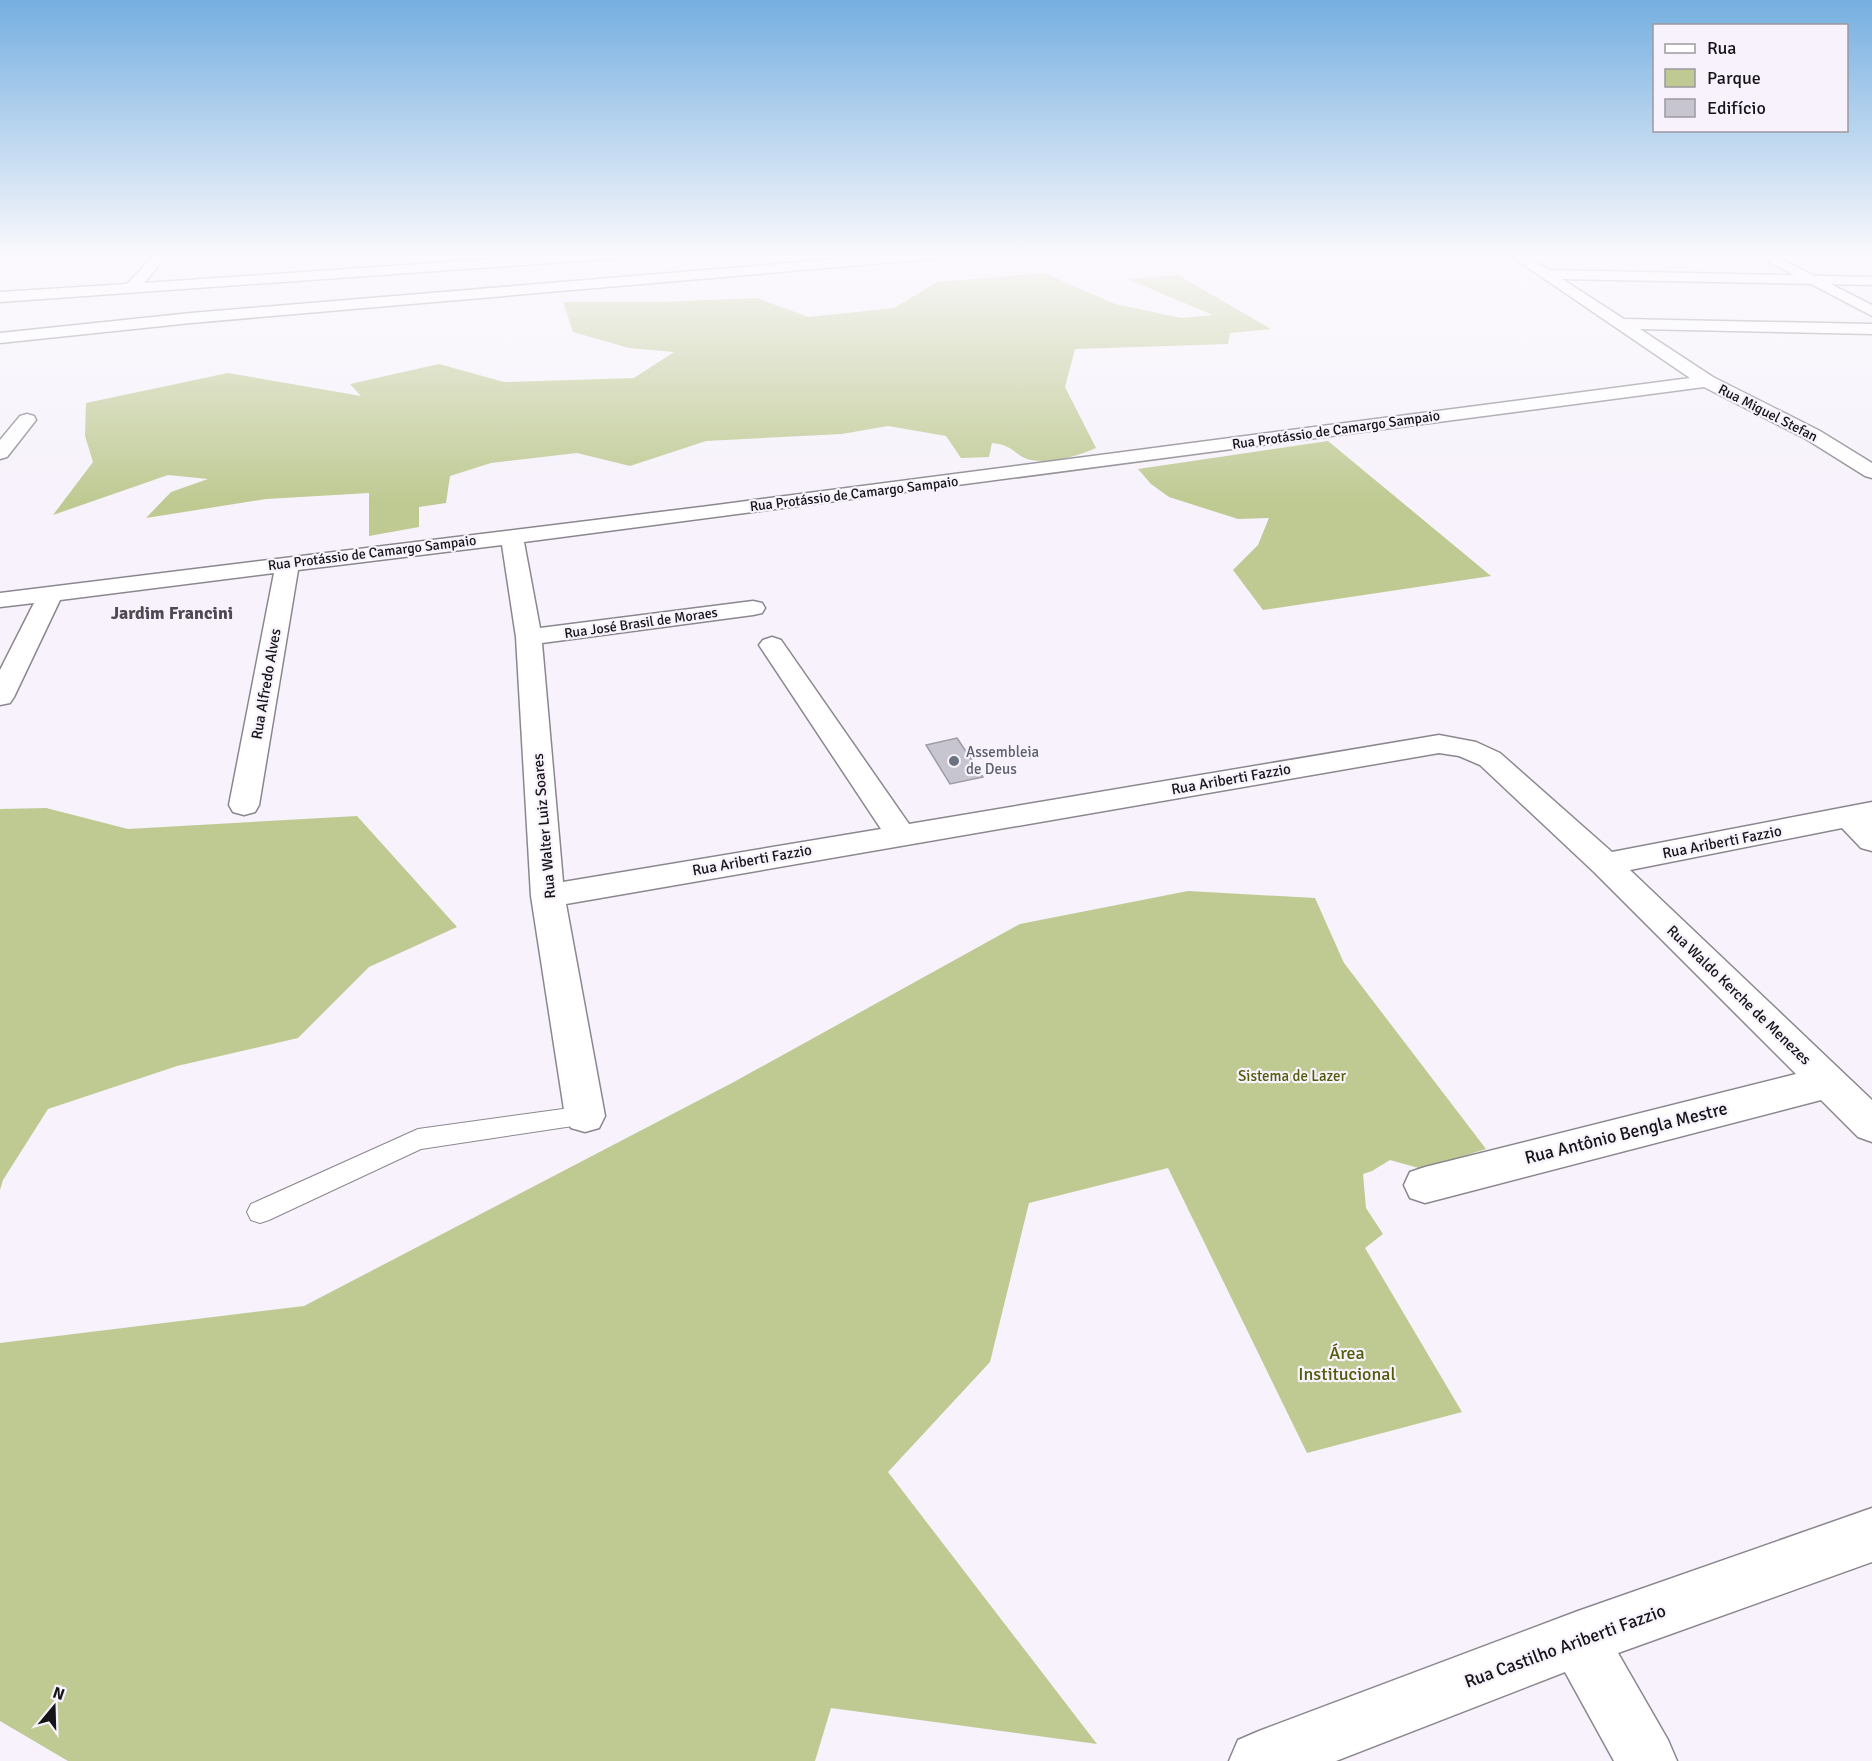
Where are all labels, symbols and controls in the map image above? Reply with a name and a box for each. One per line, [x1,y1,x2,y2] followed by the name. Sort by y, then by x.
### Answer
[1653,24,1848,132] legend
[1707,37,1736,59] text: Rua
[1707,67,1761,89] text: Parque
[1707,97,1766,119] text: Edifício
[1715,381,1821,445] street label: Rua Miguel Stefan
[1231,407,1441,453] street label: Rua Protássio de Camargo Sampaio
[749,473,959,515] street label: Rua Protássio de Camargo Sampaio
[267,532,477,574] street label: Rua Protássio de Camargo Sampaio
[111,602,233,624] district label: Jardim Francini
[563,604,719,642] street label: Rua José Brasil de Moraes
[247,627,285,741] street label: Rua Alfredo Alves
[966,743,1039,778] place label: Assembleia de Deus
[529,752,559,899] street label: Rua Walter Luiz Soares
[947,754,961,768] marker: Assembleia de Deus
[1170,760,1292,798] street label: Rua Ariberti Fazzio
[1661,822,1783,862] street label: Rua Ariberti Fazzio
[691,841,813,879] street label: Rua Ariberti Fazzio
[1663,921,1815,1069] street label: Rua Waldo Kerche de Menezes
[1238,1067,1346,1085] park label: Sistema de Lazer
[1522,1097,1730,1169] street label: Rua Antônio Bengla Mestre
[1298,1342,1396,1385] park label: Área Institucional
[1461,1599,1669,1693] street label: Rua Castilho Ariberti Fazzio
[24,1677,84,1737] north arrow
[50,1682,67,1705] text: N

